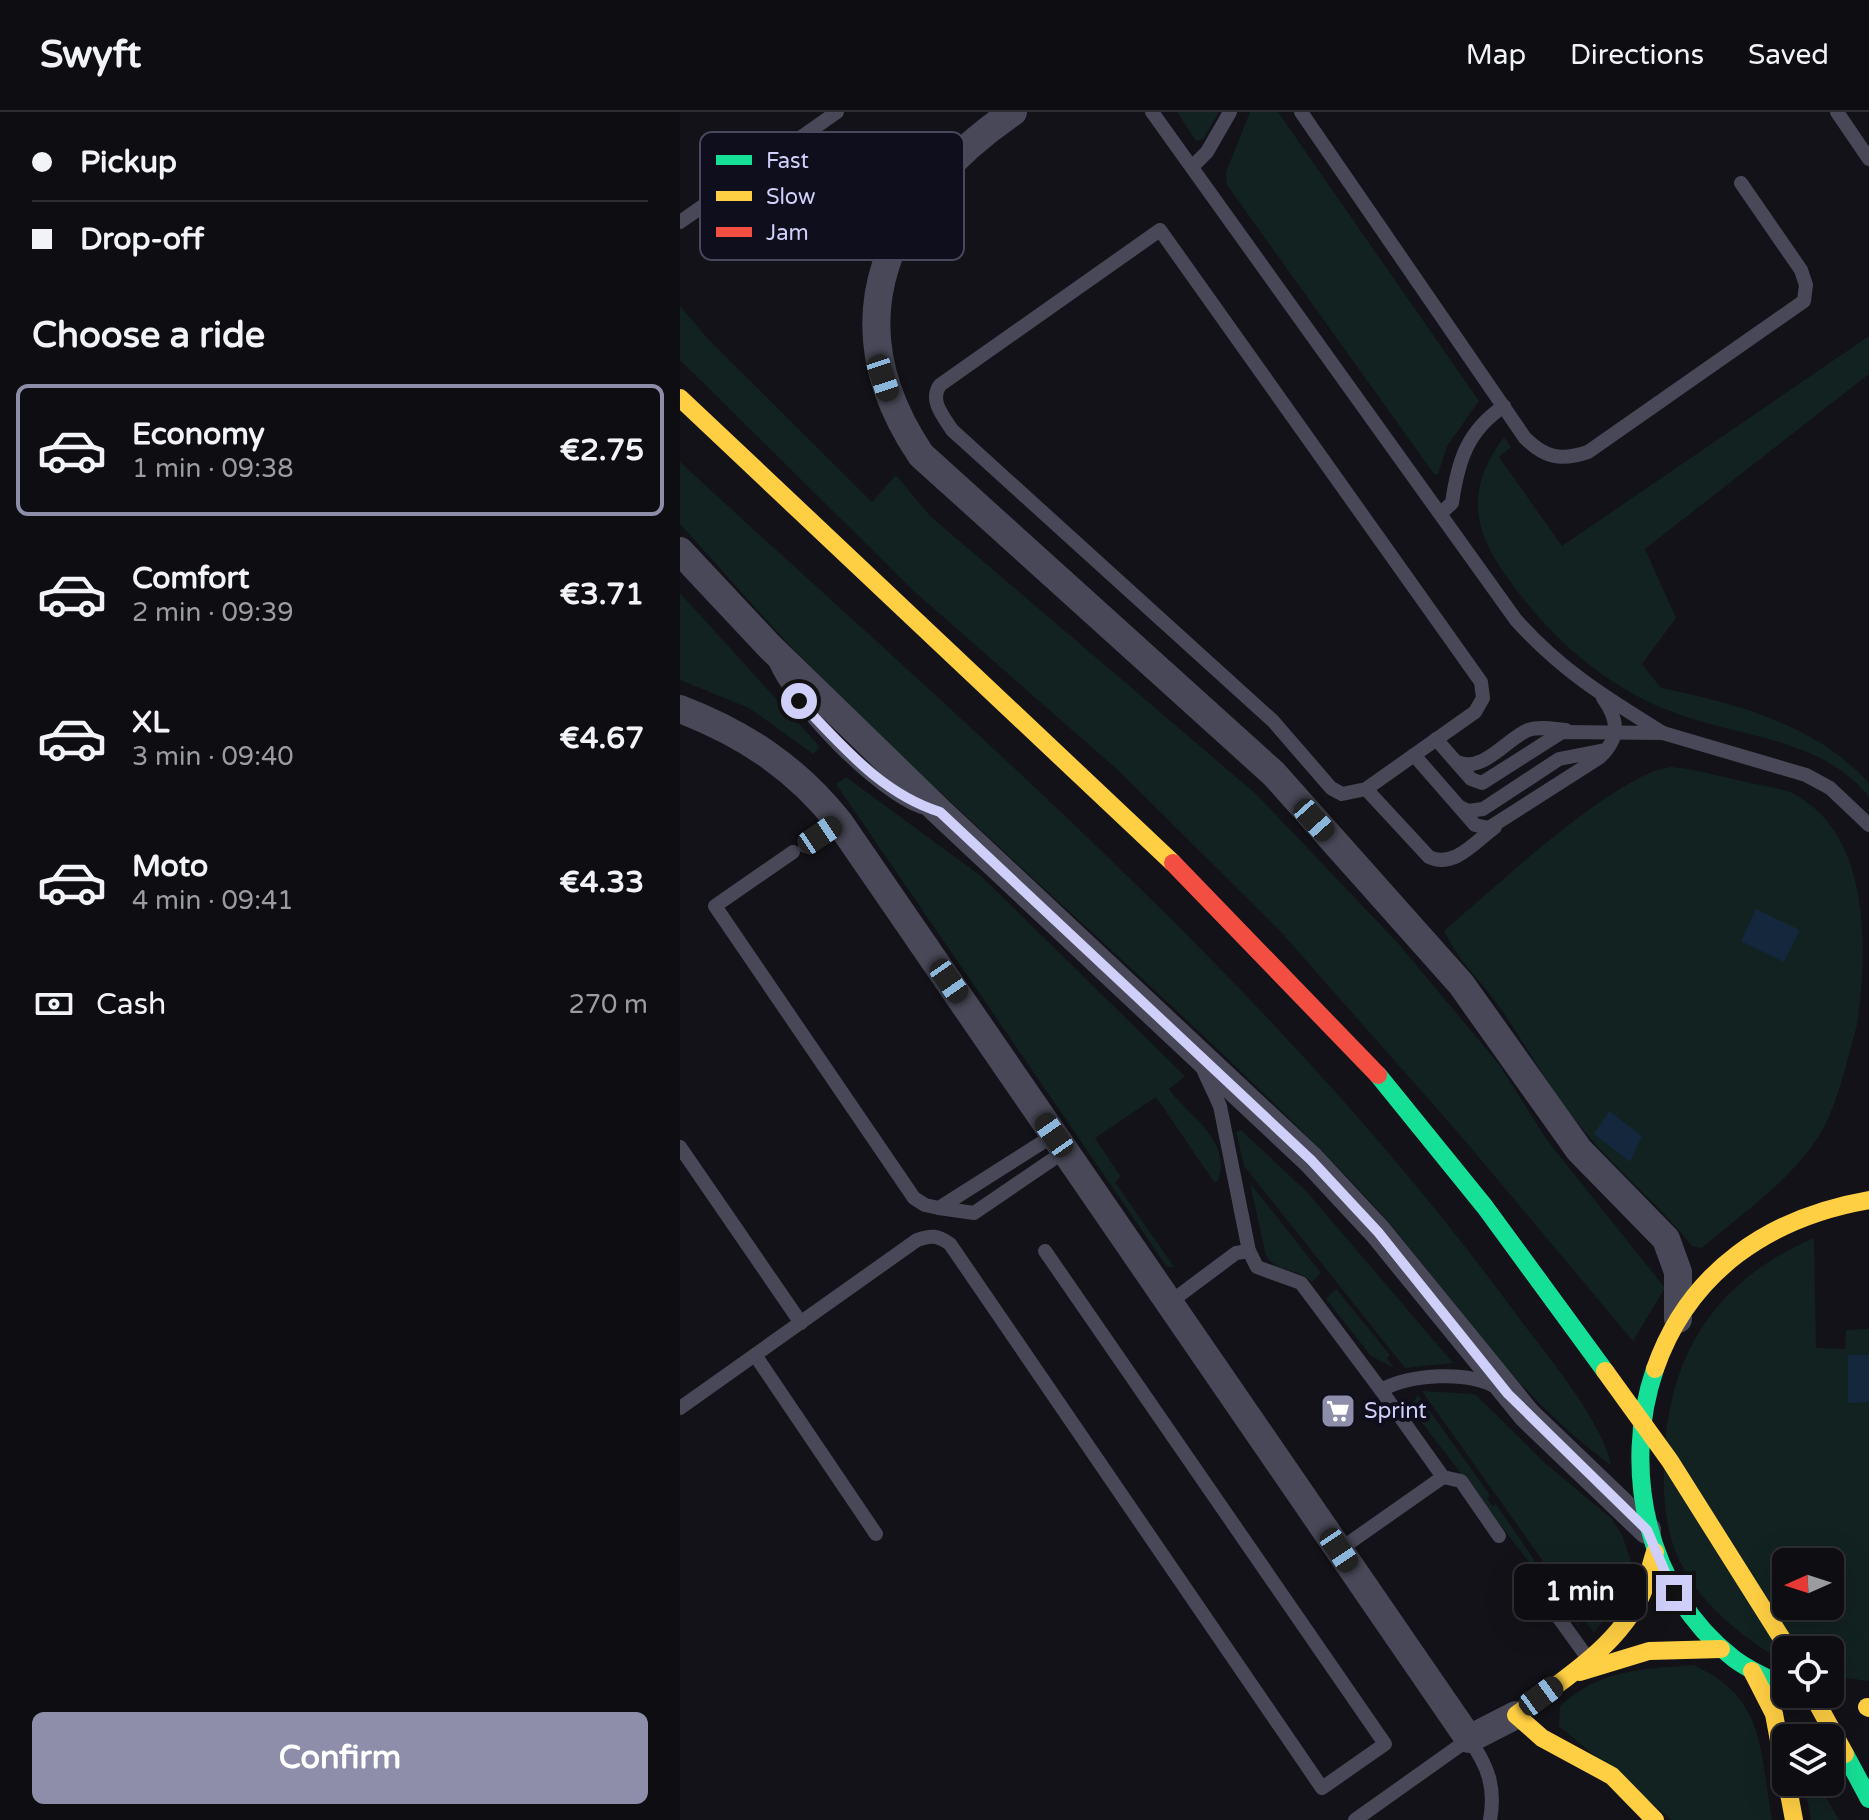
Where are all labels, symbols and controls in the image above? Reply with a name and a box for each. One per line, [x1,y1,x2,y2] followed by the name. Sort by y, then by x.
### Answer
[40,32,141,78] text: Swyft
[1466,38,1526,72] text: Map
[1570,38,1704,72] text: Directions
[1748,38,1829,72] text: Saved
[700,132,964,260] legend
[80,144,177,181] text: Pickup
[766,148,809,174] text: Fast
[766,184,816,210] text: Slow
[766,220,809,246] text: Jam
[80,221,204,258] text: Drop-off
[32,314,265,357] text: Choose a ride
[864,351,902,405] car
[36,414,108,486] icon: car
[132,416,265,453] text: Economy
[560,432,644,469] text: €2.75
[132,453,294,484] text: 1 min · 09:38
[36,558,108,630] icon: car
[132,560,250,597] text: Comfort
[560,576,644,613] text: €3.71
[132,597,294,628] text: 2 min · 09:39
[781,683,817,719] route start
[36,702,108,774] icon: car
[132,704,169,741] text: XL
[559,720,644,757] text: €4.67
[132,741,294,772] text: 3 min · 09:40
[1289,794,1339,846] car
[793,812,847,858] car
[36,846,108,918] icon: car
[132,848,208,885] text: Moto
[559,864,644,901] text: €4.33
[132,885,294,916] text: 4 min · 09:41
[925,954,973,1008] car
[32,982,76,1026] icon: cash
[96,986,166,1023] text: Cash
[568,989,648,1020] text: 270 m
[1030,1108,1078,1162] car
[1319,1392,1357,1430] supermarket icon: Sprint
[1364,1398,1427,1424] place label: Sprint
[1316,1523,1362,1577] car
[1772,1548,1844,1620] north arrow
[1772,1548,1844,1796] map controls
[1514,1565,1646,1621] callout: 1 min
[1656,1575,1692,1611] route end
[1545,1576,1615,1607] text: 1 min
[1772,1636,1844,1708] button: locate
[1515,1672,1567,1720] car
[32,1712,648,1804] button: Confirm
[1772,1724,1844,1796] button: layers

